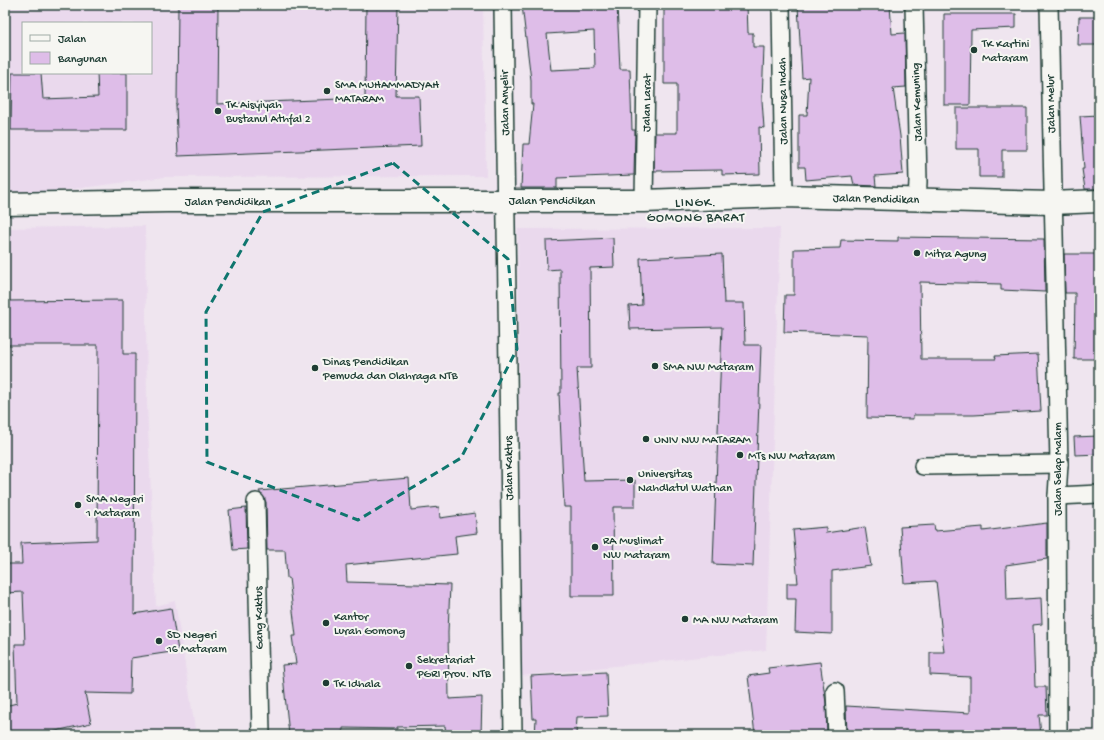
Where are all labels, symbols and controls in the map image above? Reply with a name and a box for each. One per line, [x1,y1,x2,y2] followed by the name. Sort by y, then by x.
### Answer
[22,22,152,74] legend
[58,33,86,47] text: Jalan
[981,38,1030,66] place label: TK Kartini Mataram
[969,45,979,55] marker: TK Kartini Mataram
[57,53,107,67] text: Bangunan
[776,57,792,145] street label: Jalan Nusa Indah
[910,62,926,141] street label: Jalan Kemuning
[498,68,514,136] street label: Jalan Anyelir
[640,73,656,132] street label: Jalan Larat
[1044,73,1060,133] street label: Jalan Melur
[335,79,439,107] place label: SMA MUHAMMADYAH MATARAM
[322,86,332,96] marker: SMA MUHAMMADYAH MATARAM
[225,99,311,127] place label: TK Aisyiyah Bustanul Athfal 2
[213,106,223,116] marker: TK Aisyiyah Bustanul Athfal 2
[833,192,920,208] street label: Jalan Pendidikan
[509,195,595,209] street label: Jalan Pendidikan
[185,196,271,210] street label: Jalan Pendidikan
[647,196,745,226] district label: LINGK. GOMONG BARAT
[912,248,922,258] marker: Mitra Agung
[925,248,987,262] place label: Mitra Agung
[322,356,458,384] place label: Dinas Pendidikan Pemuda dan Olahraga NTB
[650,361,660,371] marker: SMA NW Mataram
[663,361,754,375] place label: SMA NW Mataram
[310,363,320,373] marker: Dinas Pendidikan Pemuda dan Olahraga NTB
[1052,422,1066,516] street label: Jalan Selap Malam
[641,434,651,444] marker: UNIV NW MATARAM
[654,434,752,448] place label: UNIV NW MATARAM
[502,435,518,500] street label: Jalan Kaktus
[735,450,745,460] marker: MTs NW Mataram
[748,450,836,464] place label: MTs NW Mataram
[638,468,732,496] place label: Universitas Nahdlatul Wathan
[625,475,635,485] marker: Universitas Nahdlatul Wathan
[85,493,144,521] place label: SMA Negeri 1 Mataram
[73,500,83,510] marker: SMA Negeri 1 Mataram
[603,535,670,563] place label: RA Muslimat NW Mataram
[590,542,600,552] marker: RA Muslimat NW Mataram
[252,586,268,650] street label: Gang Kaktus
[334,611,405,639] place label: Kantor Lurah Gomong
[680,614,690,624] marker: MA NW Mataram
[693,614,779,628] place label: MA NW Mataram
[321,618,331,628] marker: Kantor Lurah Gomong
[166,629,227,657] place label: SD Negeri 16 Mataram
[154,636,164,646] marker: SD Negeri 16 Mataram
[416,654,492,682] place label: Sekretariat PGRI Prov. NTB
[404,661,414,671] marker: Sekretariat PGRI Prov. NTB
[321,678,331,688] marker: TK Idhala
[333,678,381,692] place label: TK Idhala

